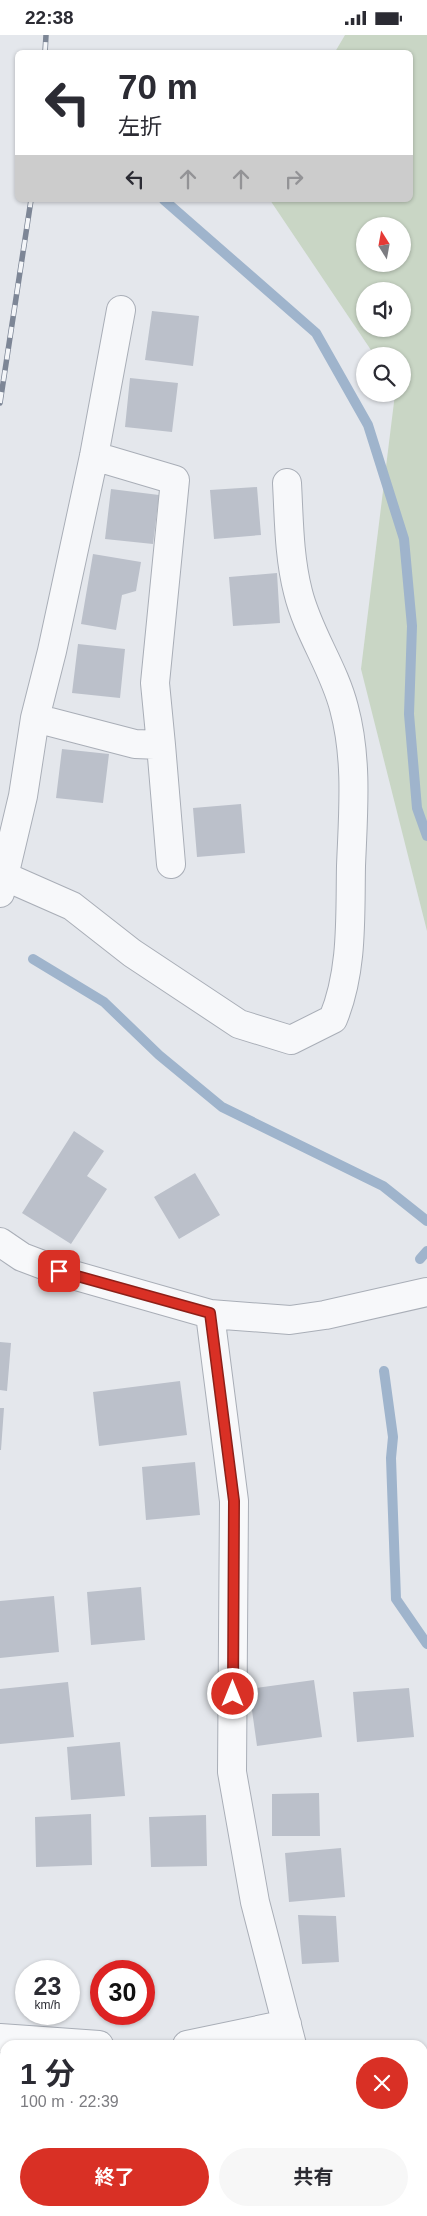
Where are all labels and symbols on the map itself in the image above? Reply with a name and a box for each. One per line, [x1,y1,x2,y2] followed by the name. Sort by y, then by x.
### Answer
[356,217,411,273] north arrow
[38,1250,80,1292] pin
[206,1667,258,1719] position arrow
[90,1960,155,2025] speed limit sign: 30

